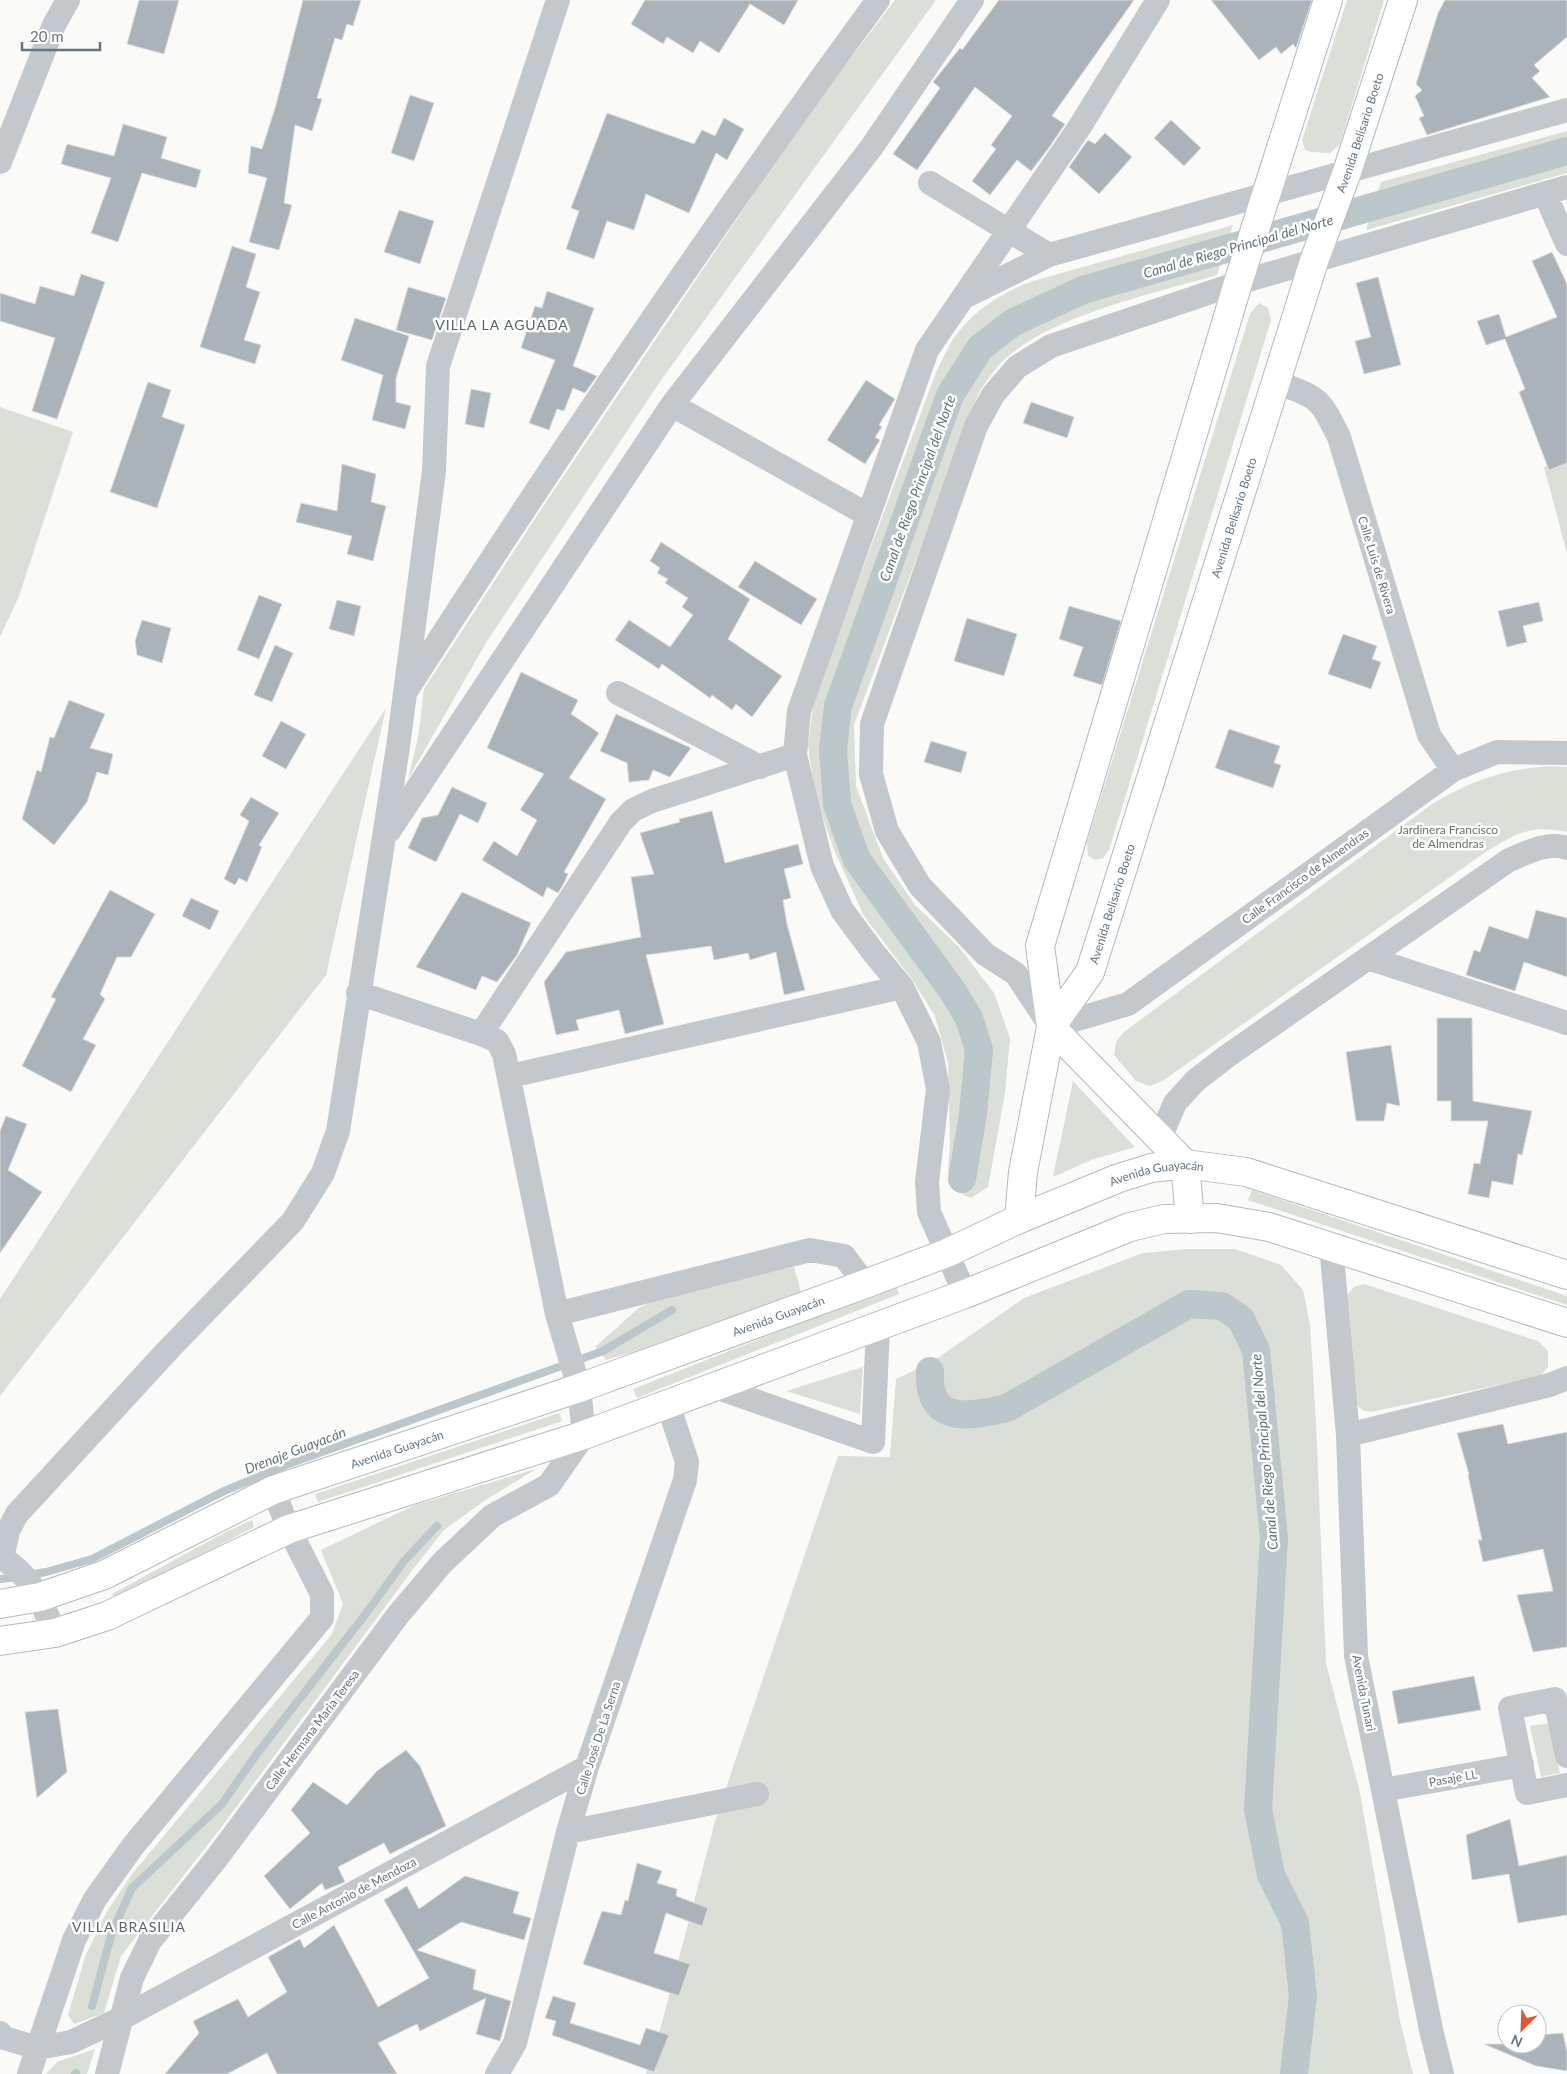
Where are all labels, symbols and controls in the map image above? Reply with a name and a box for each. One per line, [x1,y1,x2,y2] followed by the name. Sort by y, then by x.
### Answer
[22,20,100,52] scale bar
[30,27,64,45] text: 20 m
[1333,71,1386,195] street label: Avenida Belisario Boeto
[1141,211,1335,281] water label: Canal de Riego Principal del Norte
[435,316,569,333] district label: VILLA LA AGUADA
[875,392,959,583] water label: Canal de Riego Principal del Norte
[1207,455,1259,579] street label: Avenida Belisario Boeto
[1355,514,1399,616] street label: Calle Luis de Rivera
[1398,822,1498,851] park label: Jardinera Francisco de Almendras
[1239,825,1371,927] street label: Calle Francisco de Almendras
[1086,842,1138,966] street label: Avenida Belisario Boeto
[1107,1156,1205,1189] street label: Avenida Guayacán
[730,1292,826,1339] street label: Avenida Guayacán
[1247,1353,1281,1551] water label: Canal de Riego Principal del Norte
[242,1423,348,1477] water label: Drenaje Guayacán
[348,1426,445,1471] street label: Avenida Guayacán
[1349,1654,1379,1733] street label: Avenida Tunari
[262,1667,362,1793] street label: Calle Hermana Maria Teresa
[573,1679,623,1797] street label: Calle José De La Serna
[1428,1766,1478,1790] street label: Pasaje LL
[289,1854,419,1932] street label: Calle Antonio de Mendoza
[72,1918,186,1935] district label: VILLA BRASILIA
[1497,2004,1547,2054] north arrow
[1508,2031,1525,2051] text: N

